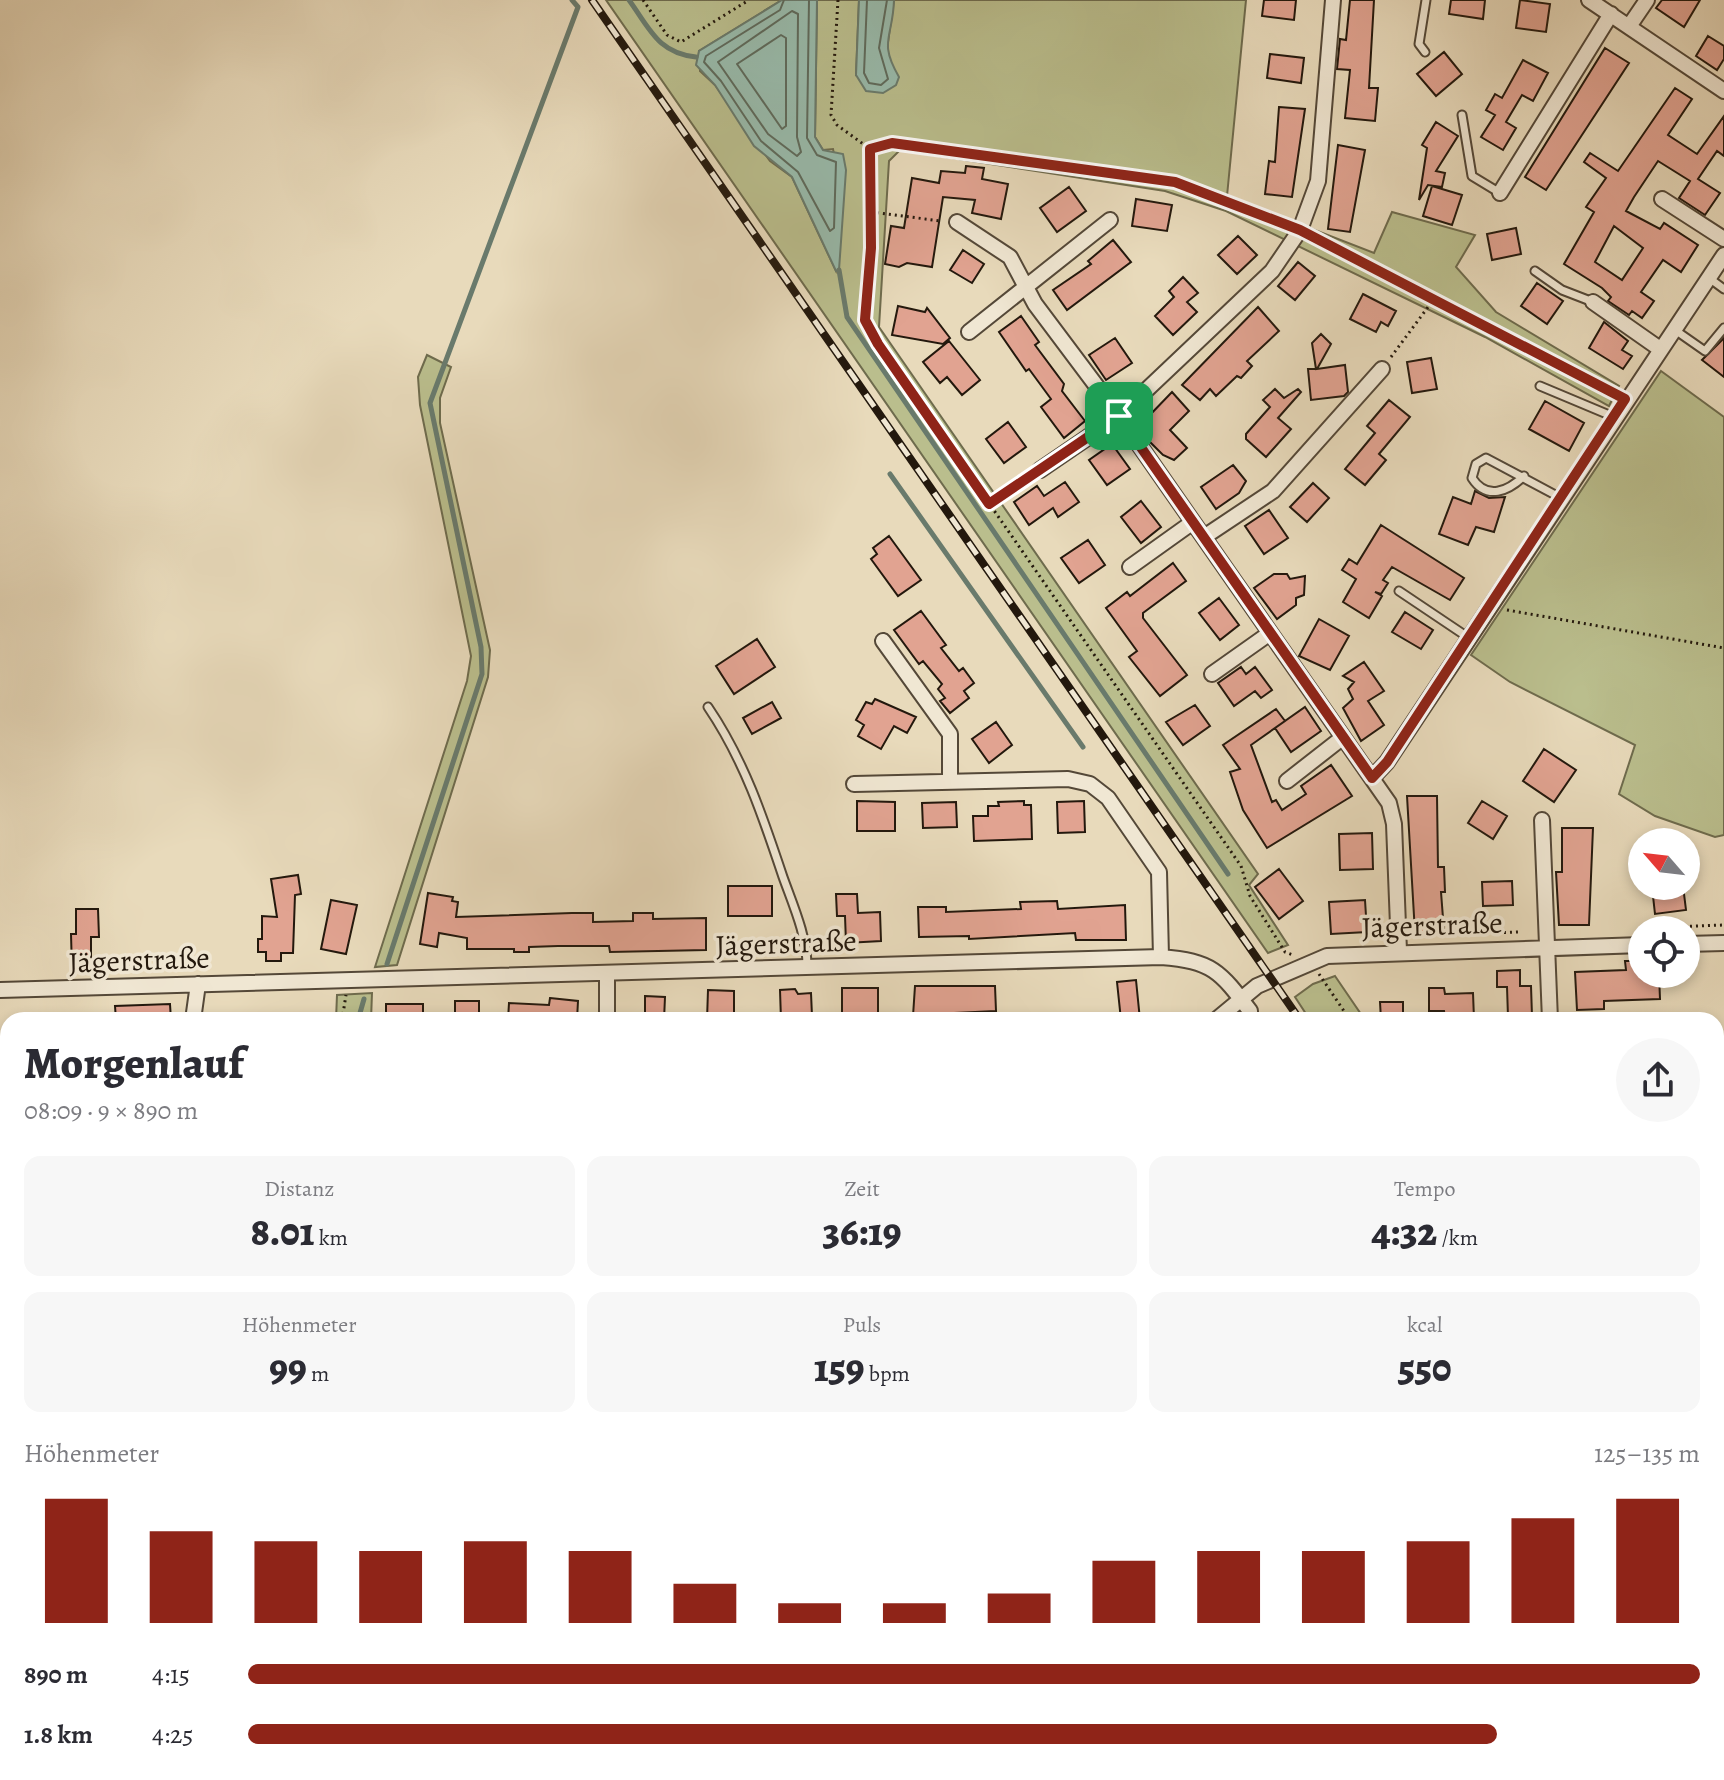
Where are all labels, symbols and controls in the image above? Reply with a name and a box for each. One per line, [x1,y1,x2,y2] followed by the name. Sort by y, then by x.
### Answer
[1085,382,1153,450] pin
[1097,394,1141,438] icon: arrive
[1628,828,1700,900] north arrow
[1628,828,1700,988] map controls
[1361,903,1503,947] street label: Jägerstraße
[1628,916,1700,988] button: locate
[715,921,857,965] street label: Jägerstraße
[68,938,210,982] street label: Jägerstraße
[24,1033,243,1093] text: Morgenlauf
[1616,1038,1700,1122] button: share
[24,1093,198,1128] text: 08:09 · 9 × 890 m
[264,1174,334,1204] text: Distanz
[844,1174,880,1204] text: Zeit
[1394,1174,1455,1204] text: Tempo
[251,1204,314,1259] text: 8.01
[822,1204,902,1259] text: 36:19
[1371,1204,1437,1259] text: 4:32
[314,1223,348,1253] text: km
[1437,1223,1478,1253] text: /km
[242,1310,357,1340] text: Höhenmeter
[843,1310,881,1340] text: Puls
[1407,1310,1442,1340] text: kcal
[269,1340,307,1395] text: 99
[814,1340,864,1395] text: 159
[1398,1340,1451,1395] text: 550
[307,1359,329,1389] text: m
[864,1359,910,1389] text: bpm
[24,1436,159,1471] text: Höhenmeter
[1594,1436,1700,1471] text: 125–135 m
[24,1657,88,1692] text: 890 m
[152,1657,190,1692] text: 4:15
[24,1717,93,1752] text: 1.8 km
[152,1717,194,1752] text: 4:25

